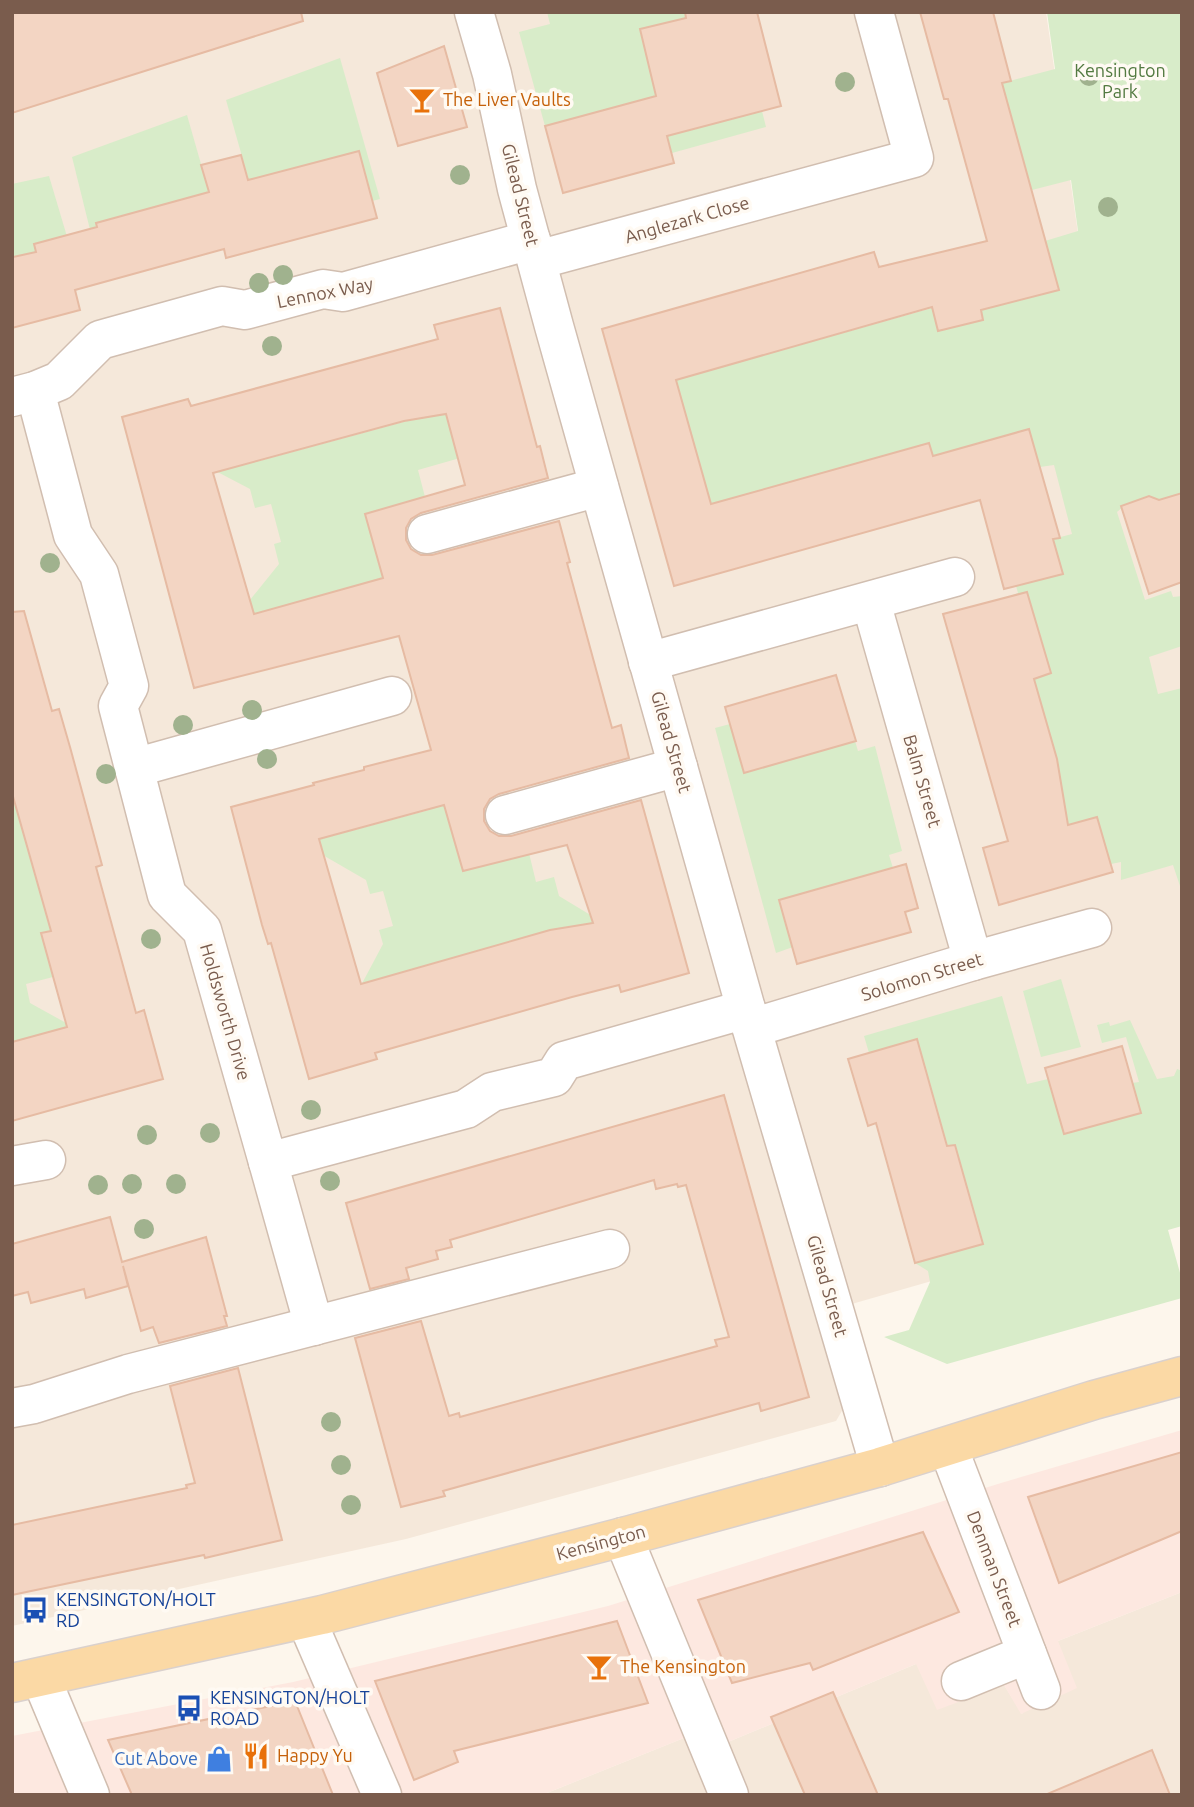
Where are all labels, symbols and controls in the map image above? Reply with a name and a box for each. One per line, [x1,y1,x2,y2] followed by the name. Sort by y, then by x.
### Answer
[1074,60,1166,101] park label: Kensington Park
[407,85,437,115] bar icon: The Liver Vaults
[443,89,571,109] place label: The Liver Vaults
[499,141,543,248] street label: Gilead Street
[622,192,751,246] street label: Anglezark Close
[275,273,375,311] street label: Lennox Way
[648,688,696,795] street label: Gilead Street
[900,732,946,829] street label: Balm Street
[197,941,255,1082] street label: Holdsworth Drive
[859,948,985,1004] street label: Solomon Street
[804,1232,852,1339] street label: Gilead Street
[964,1508,1026,1629] street label: Denman Street
[554,1521,648,1564] street label: Kensington
[56,1589,216,1630] place label: KENSINGTON/HOLT RD
[20,1595,50,1625] bus stop icon: KENSINGTON/HOLT RD
[584,1652,614,1682] bar icon: The Kensington
[620,1656,746,1676] place label: The Kensington
[210,1687,370,1728] place label: KENSINGTON/HOLT ROAD
[174,1693,204,1723] bus stop icon: KENSINGTON/HOLT ROAD
[241,1741,271,1771] restaurant icon: Happy Yu
[204,1744,234,1774] shop icon: Cut Above
[277,1745,353,1765] place label: Happy Yu
[114,1748,198,1768] place label: Cut Above

